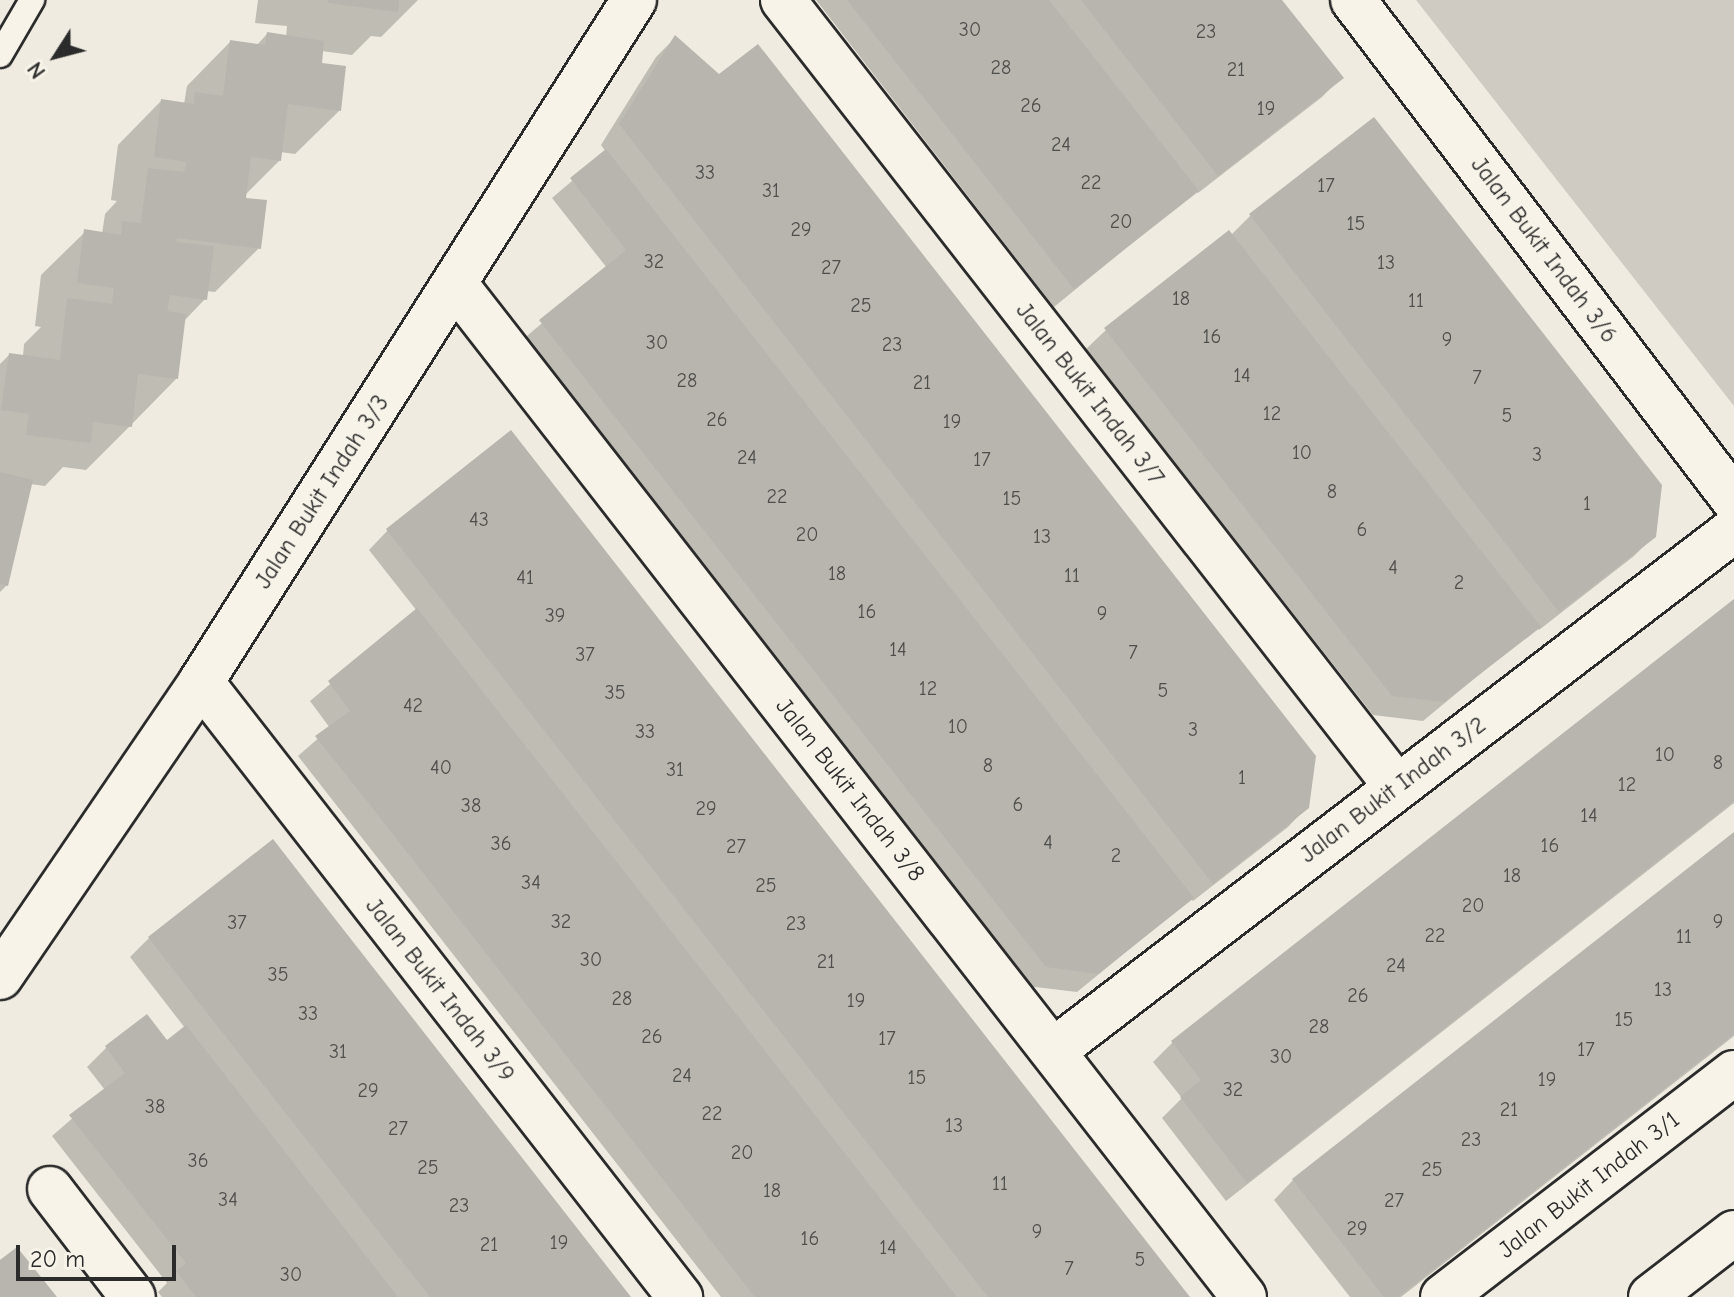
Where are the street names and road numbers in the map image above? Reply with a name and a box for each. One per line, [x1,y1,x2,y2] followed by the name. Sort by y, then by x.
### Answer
[1465,151,1623,349] street label: Jalan Bukit Indah 3/6
[1010,297,1170,491] street label: Jalan Bukit Indah 3/7
[249,390,395,594] street label: Jalan Bukit Indah 3/3
[769,692,931,888] street label: Jalan Bukit Indah 3/8
[1294,711,1492,869] street label: Jalan Bukit Indah 3/2
[359,892,521,1088] street label: Jalan Bukit Indah 3/9
[1493,1105,1685,1265] street label: Jalan Bukit Indah 3/1

